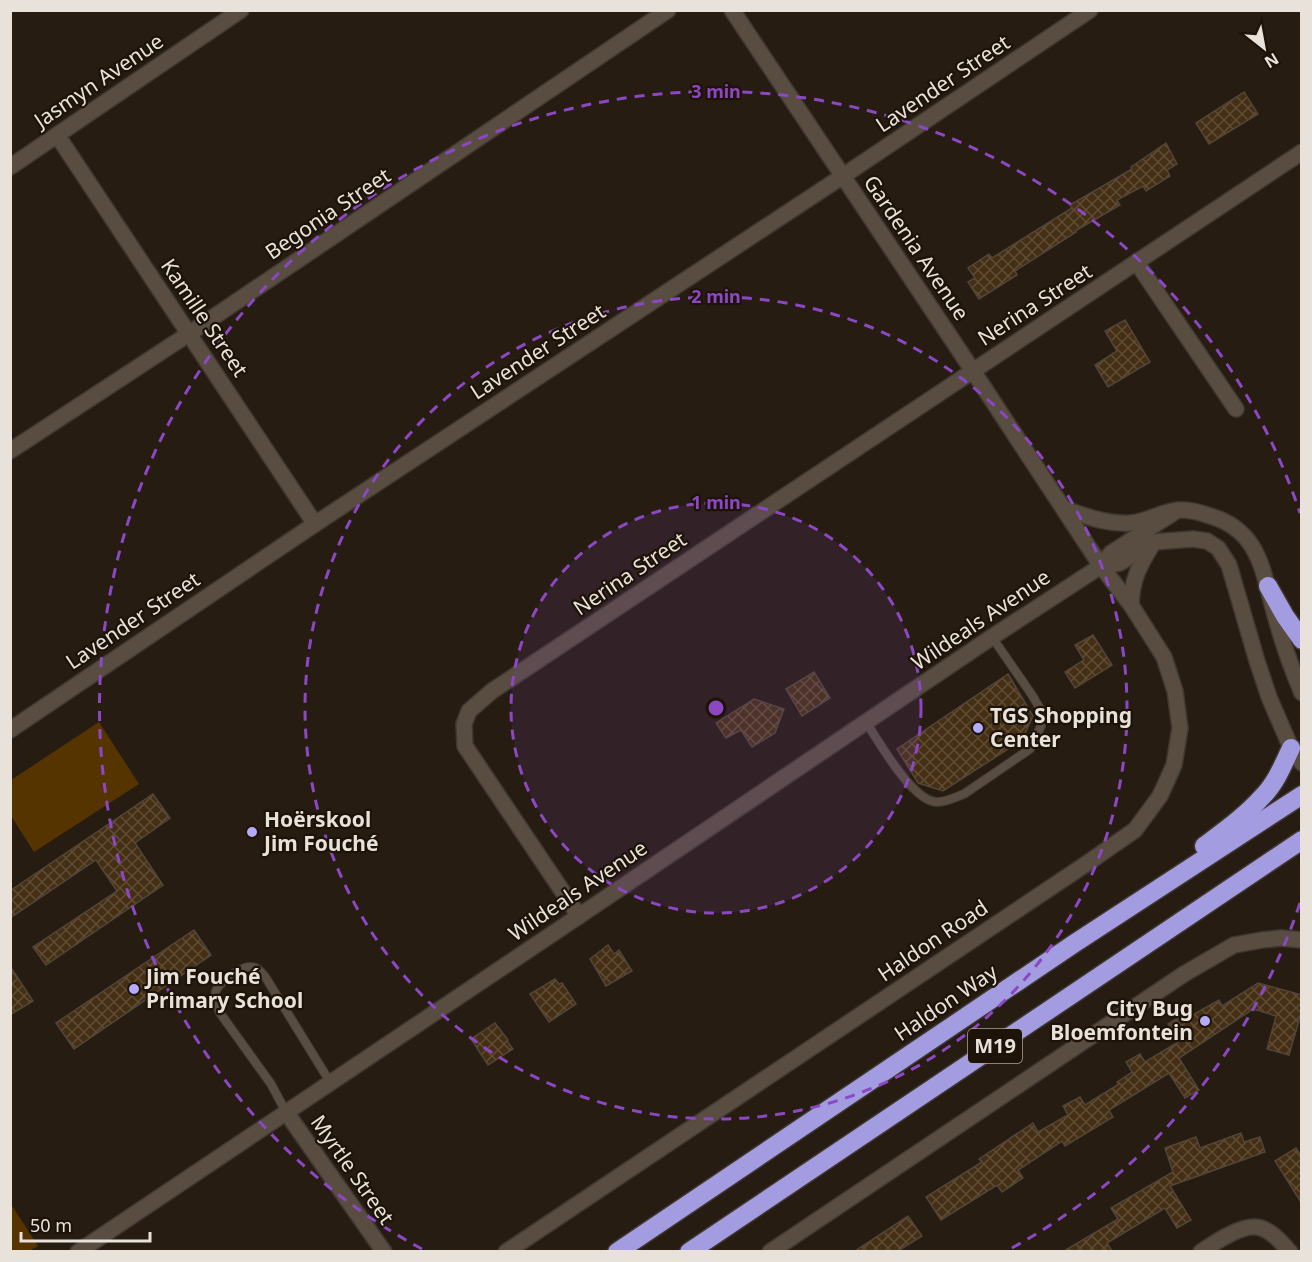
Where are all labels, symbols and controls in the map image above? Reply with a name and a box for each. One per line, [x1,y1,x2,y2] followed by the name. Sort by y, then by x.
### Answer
[1234,18,1294,78] north arrow
[27,27,168,135] street label: Jasmyn Avenue
[870,28,1015,138] street label: Lavender Street
[1260,48,1283,74] text: N
[691,79,741,103] text: 3 min
[259,161,396,265] street label: Begonia Street
[858,169,976,326] street label: Gardenia Avenue
[155,253,255,382] street label: Kamille Street
[972,257,1097,352] street label: Nerina Street
[691,284,741,308] text: 2 min
[464,297,611,405] street label: Lavender Street
[691,490,741,514] text: 1 min
[567,525,692,621] street label: Nerina Street
[906,562,1055,676] street label: Wildeals Avenue
[60,565,205,675] street label: Lavender Street
[706,698,726,718] centre of rings
[990,701,1132,753] place label: TGS Shopping Center
[971,721,985,735] marker: TGS Shopping Center
[262,805,379,857] place label: Hoërskool Jim Fouché
[245,825,259,839] marker: Hoërskool Jim Fouché
[503,833,652,947] street label: Wildeals Avenue
[872,893,993,987] street label: Haldon Road
[889,957,1003,1047] street label: Haldon Way
[144,962,303,1014] place label: Jim Fouché Primary School
[127,982,141,996] marker: Jim Fouché Primary School
[1050,994,1193,1046] place label: City Bug Bloemfontein
[1198,1014,1212,1028] marker: City Bug Bloemfontein
[968,1029,1022,1063] road number: M19
[305,1109,401,1230] street label: Myrtle Street
[21,1205,150,1243] scale bar
[30,1213,72,1237] text: 50 m

